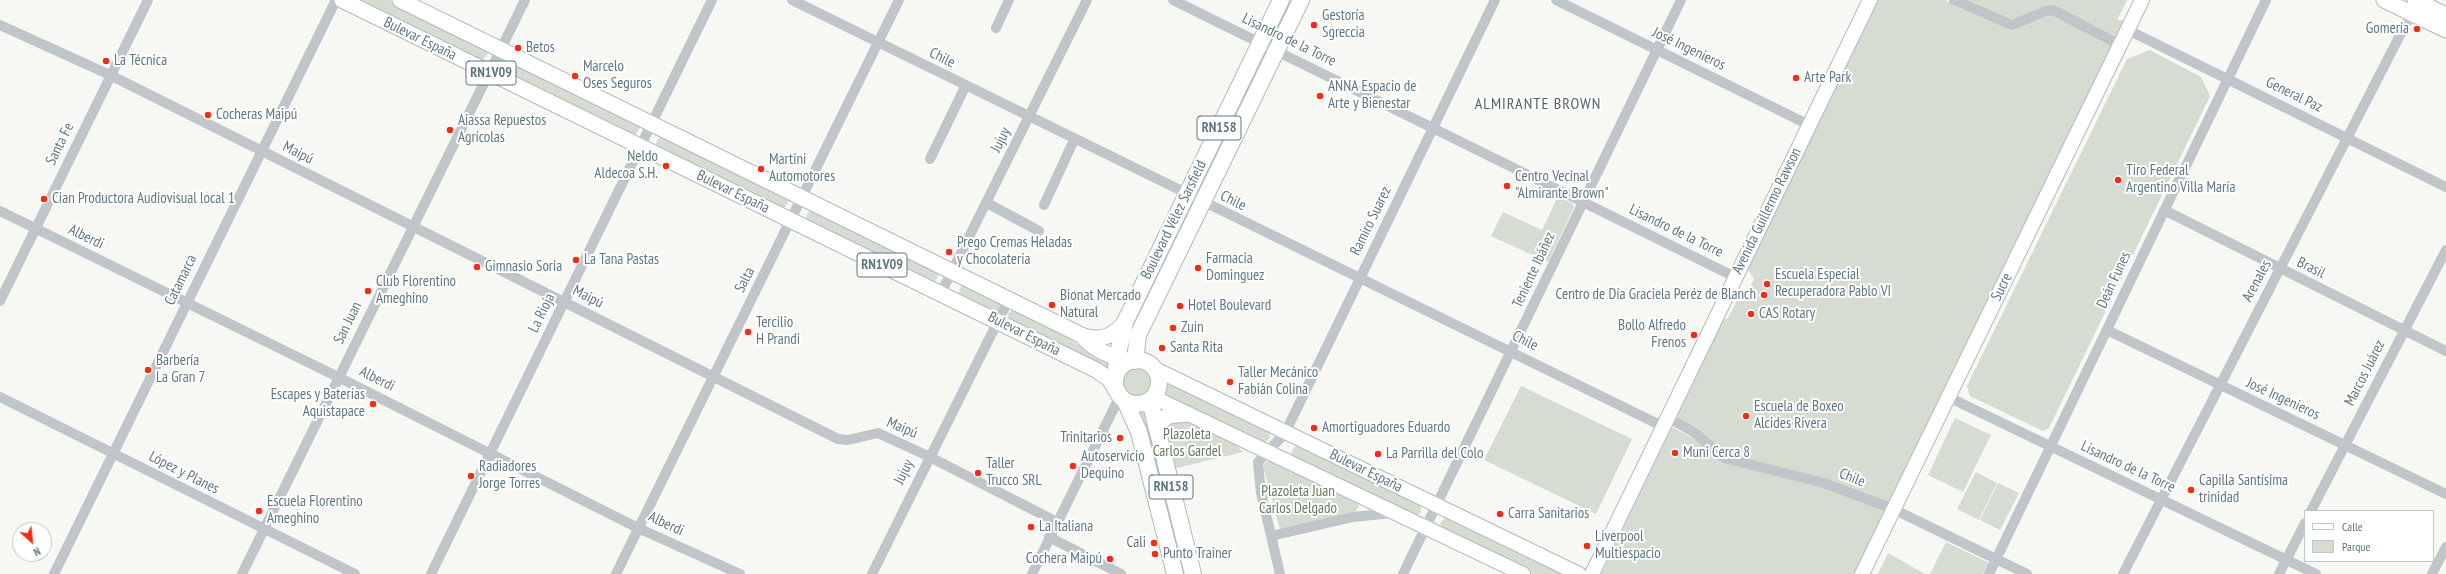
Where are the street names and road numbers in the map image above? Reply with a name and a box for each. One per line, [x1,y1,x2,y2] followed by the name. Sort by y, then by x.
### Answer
[1239,10,1339,70] street label: Lisandro de la Torre
[381,14,459,64] street label: Bulevar España
[1650,24,1728,74] street label: José Ingenieros
[926,44,958,72] street label: Chile
[466,61,516,85] road number: RN1V09
[2263,74,2325,116] street label: General Paz
[1197,116,1241,140] road number: RN158
[42,120,78,168] street label: Santa Fe
[987,125,1015,155] street label: Jujuy
[280,138,316,168] street label: Maipú
[1729,145,1805,277] street label: Avenida Guillermo Rawson
[1137,158,1211,282] street label: Boulevard Vélez Sarsfield
[694,167,772,217] street label: Bulevar España
[1347,184,1395,258] street label: Ramiro Suarez
[1217,187,1249,215] street label: Chile
[1626,201,1726,261] street label: Lisandro de la Torre
[65,221,107,253] street label: Alberdi
[1509,229,1559,311] street label: Teniente Ibáñez
[2093,249,2135,311] street label: Deán Funes
[161,252,201,308] street label: Catamarca
[857,253,907,277] road number: RN1V09
[2294,254,2328,282] street label: Brasil
[2239,257,2275,305] street label: Arenales
[731,264,759,296] street label: Salta
[1988,270,2016,304] street label: Sucre
[570,282,606,312] street label: Maipú
[525,290,559,336] street label: La Rioja
[330,299,366,347] street label: San Juan
[985,308,1063,360] street label: Bulevar España
[1509,327,1541,355] street label: Chile
[2341,337,2389,409] street label: Marcos Juárez
[356,363,398,395] street label: Alberdi
[2243,374,2323,424] street label: José Ingenieros
[884,413,920,443] street label: Maipú
[2078,437,2178,497] street label: Lisandro de la Torre
[1327,446,1405,496] street label: Bulevar España
[146,448,222,498] street label: López y Planes
[890,457,918,487] street label: Jujuy
[1836,465,1868,491] street label: Chile
[1149,475,1193,499] road number: RN158
[645,508,687,540] street label: Alberdi

